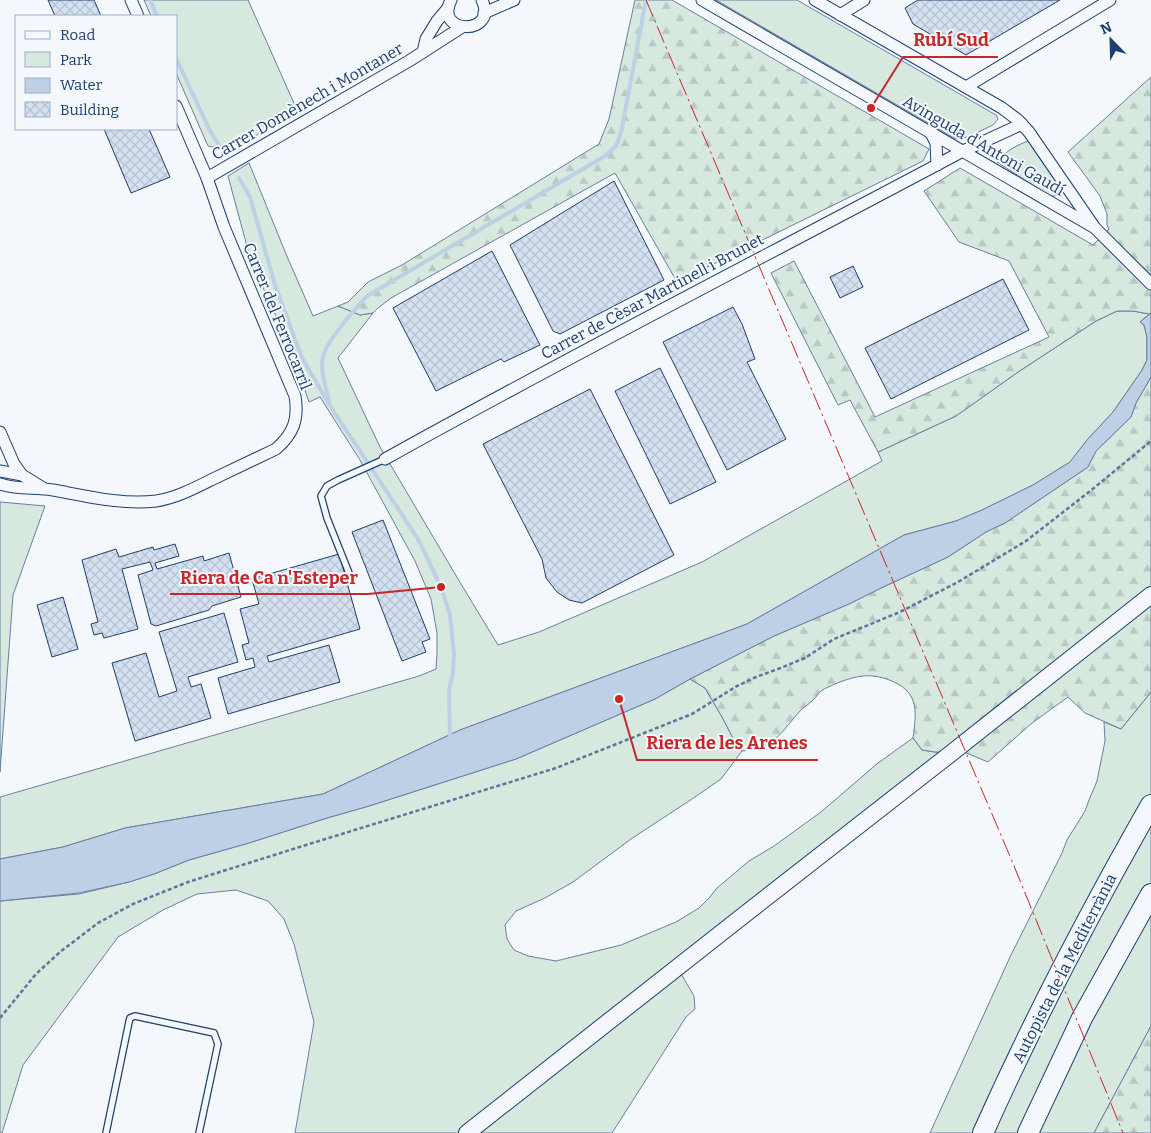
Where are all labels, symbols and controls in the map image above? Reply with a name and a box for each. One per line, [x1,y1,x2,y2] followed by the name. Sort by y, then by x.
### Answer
[15,15,178,130] legend
[1086,15,1136,65] north arrow
[1098,18,1115,38] text: N
[903,24,998,57] callout: Rubí Sud
[60,26,95,44] text: Road
[913,29,989,51] text: Rubí Sud
[208,39,406,164] street label: Carrer Domènech i Montaner
[60,51,92,69] text: Park
[60,76,103,94] text: Water
[899,91,1068,200] street label: Avinguda d'Antoni Gaudí
[60,101,119,119] text: Building
[538,229,767,363] street label: Carrer de Cèsar Martinell i Brunet
[239,240,316,393] street label: Carrer del Ferrocarril
[170,561,368,594] callout: Riera de Ca n'Esteper
[180,567,359,589] text: Riera de Ca n'Esteper
[637,727,818,760] callout: Riera de les Arenes
[646,732,808,754] text: Riera de les Arenes
[1008,870,1121,1066] street label: Autopista de la Mediterrània

